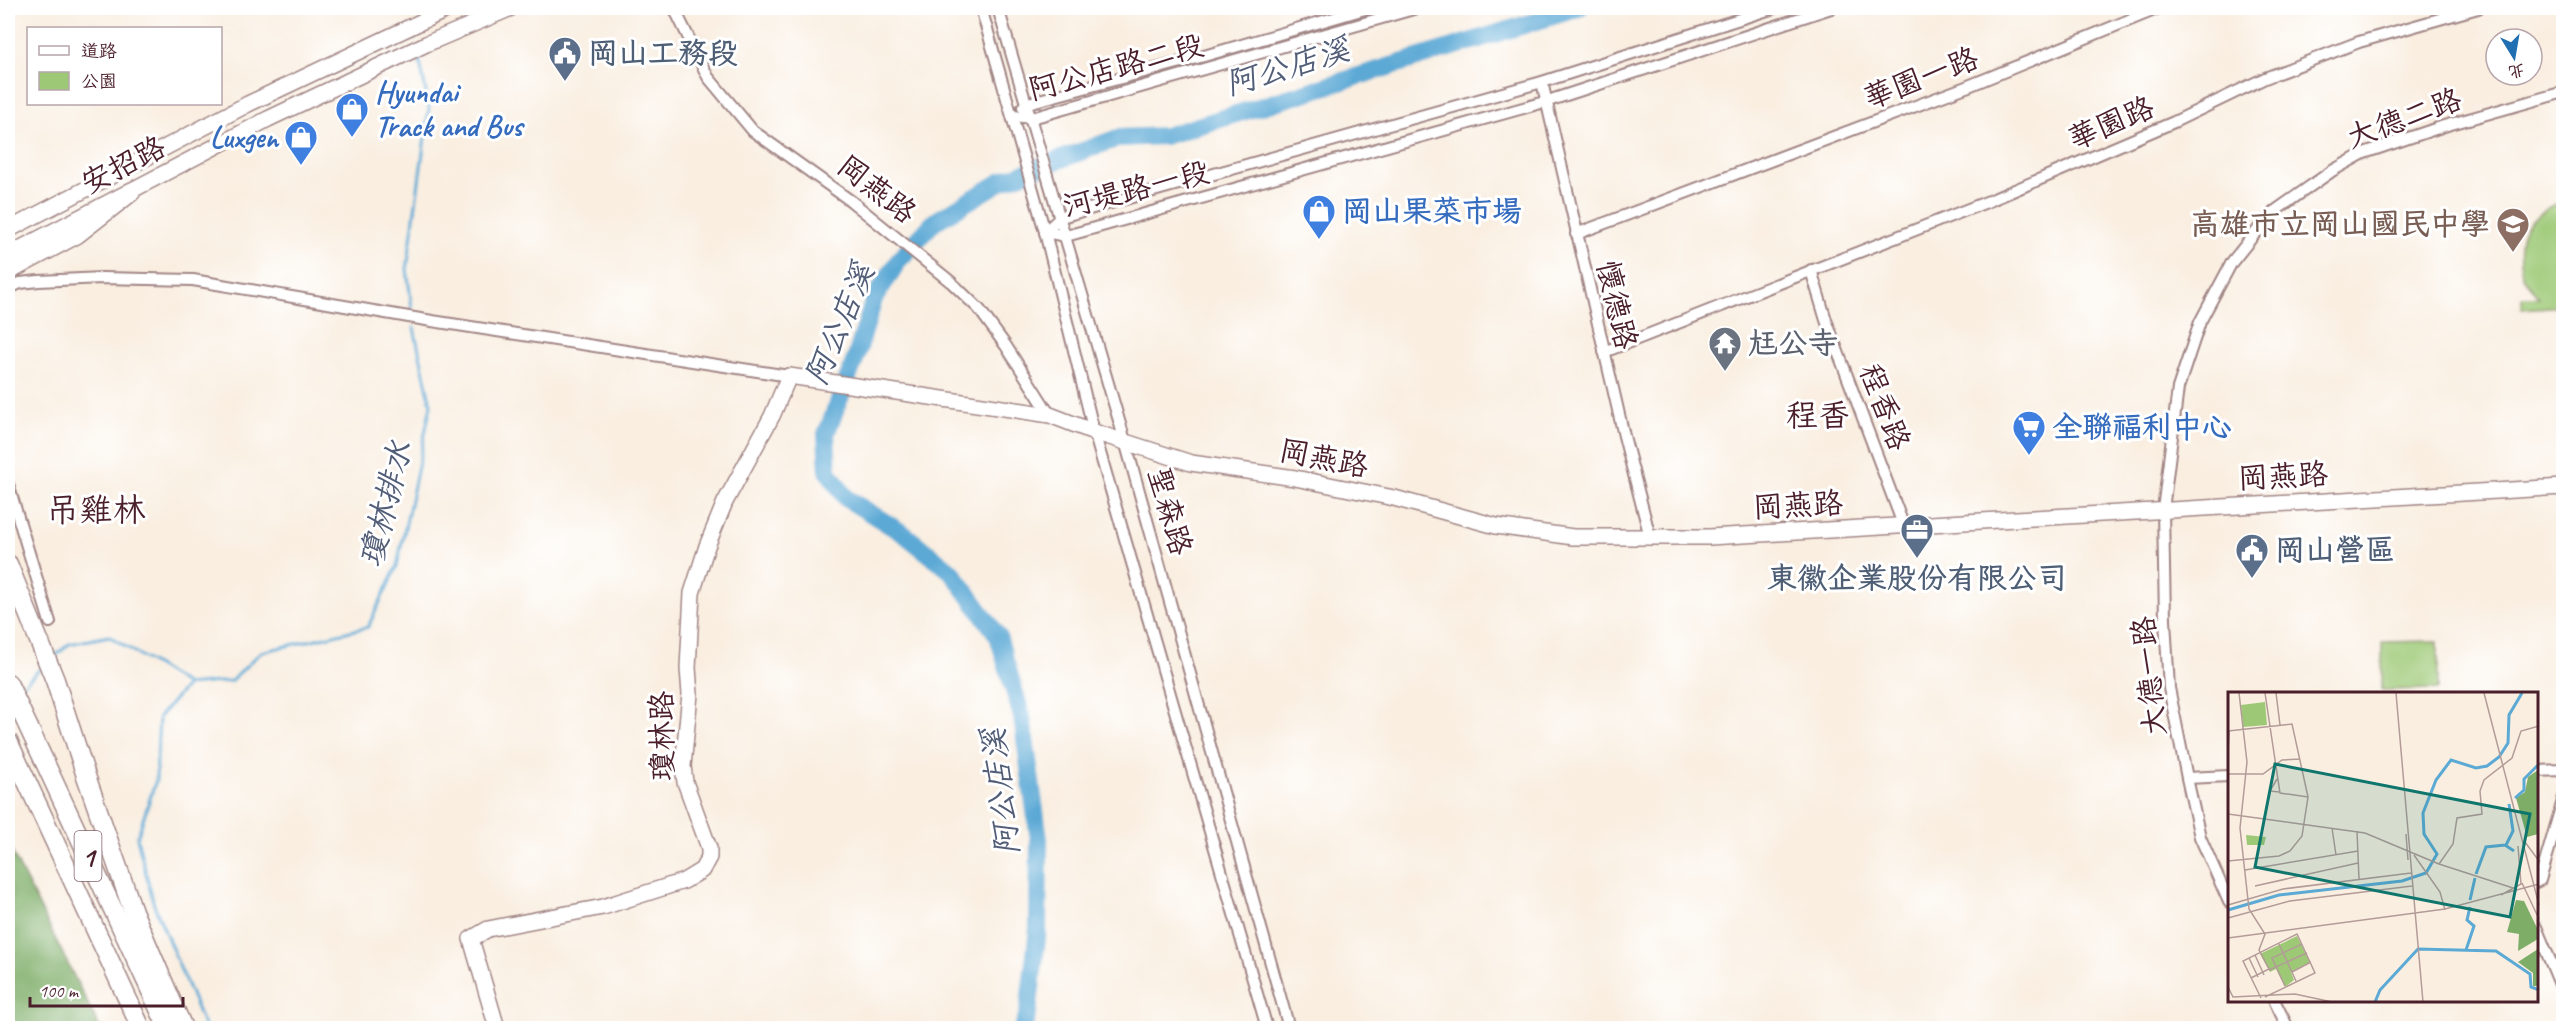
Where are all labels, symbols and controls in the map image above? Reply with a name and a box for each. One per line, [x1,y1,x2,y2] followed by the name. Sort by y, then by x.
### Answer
[1024,25,1208,109] street label: 阿公店路二段
[27,27,222,105] legend
[2484,27,2544,87] north arrow
[1220,28,1356,105] water label: 阿公店溪
[588,34,738,72] place label: 岡山工務段
[547,35,583,82] public building icon: 岡山工務段
[1858,39,1984,117] street label: 華園一路
[81,40,117,62] text: 道路
[2507,59,2526,82] text: 北
[81,70,117,92] text: 公園
[375,73,526,145] place label: Hyundai Track and Bus
[2341,80,2467,156] street label: 大德二路
[2062,88,2160,158] street label: 華園路
[334,91,370,138] shop icon: Hyundai Track and Bus
[210,118,280,156] place label: Luxgen
[283,119,319,166] shop icon: Luxgen
[74,128,172,202] street label: 安招路
[830,146,924,232] street label: 岡燕路
[1059,152,1213,226] street label: 河堤路一段
[1342,192,1522,230] place label: 岡山果菜市場
[1301,193,1337,240] shop icon: 岡山果菜市場
[2190,205,2490,243] place label: 高雄市立岡山國民中學
[2495,206,2531,253] school or university icon: 高雄市立岡山國民中學
[796,255,884,391] water label: 阿公店溪
[1588,257,1646,353] street label: 懷德路
[1748,324,1838,362] place label: 尪公寺
[1707,325,1743,372] temple icon: 尪公寺
[1851,358,1919,456] street label: 程香路
[1786,395,1850,436] district label: 程香
[2052,408,2232,446] place label: 全聯福利中心
[2011,409,2047,456] supermarket icon: 全聯福利中心
[1276,431,1372,485] street label: 岡燕路
[350,436,421,571] water label: 瓊林排水
[2237,455,2329,497] street label: 岡燕路
[1139,463,1201,559] street label: 聖森路
[1752,484,1844,526] street label: 岡燕路
[47,489,146,531] district label: 吊雞林
[1899,512,1935,559] office icon: 東徽企業股份有限公司
[2275,531,2395,569] place label: 岡山營區
[2234,532,2270,579] public building icon: 岡山營區
[1767,559,2067,597] place label: 東徽企業股份有限公司
[2124,614,2174,738] street label: 大德一路
[642,691,682,781] street label: 瓊林路
[2228,692,2538,1003] inset map
[972,724,1029,858] water label: 阿公店溪
[74,831,101,881] road number: 1
[30,970,183,1008] scale bar
[39,980,80,1002] text: 100 m

